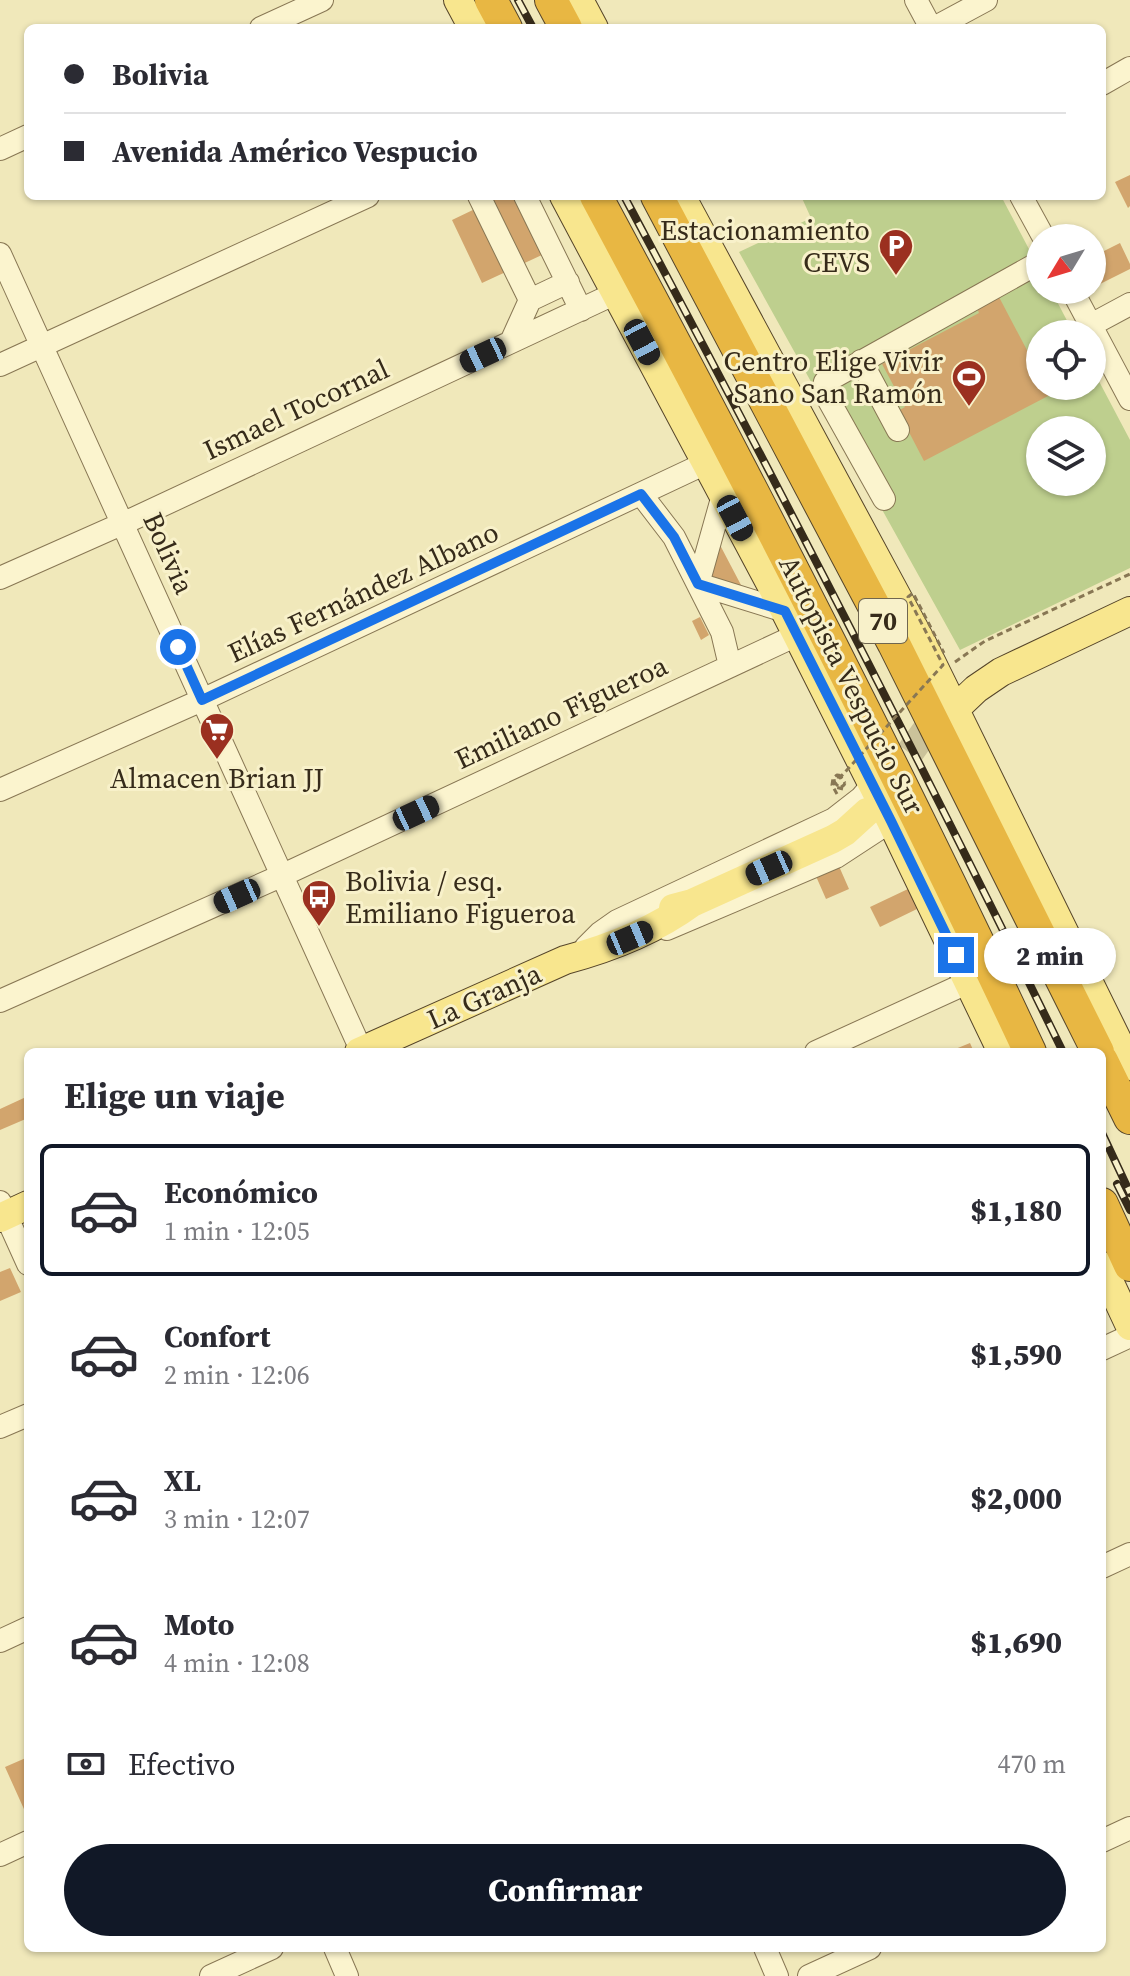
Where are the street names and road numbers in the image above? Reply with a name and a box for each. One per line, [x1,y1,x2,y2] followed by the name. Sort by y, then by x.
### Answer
[197,349,395,469] street label: Ismael Tocornal
[134,506,204,601] street label: Bolivia
[221,513,505,671] street label: Elías Fernández Albano
[770,549,934,821] street label: Autopista Vespucio Sur
[859,599,907,643] road number: 70
[449,646,674,778] street label: Emiliano Figueroa
[421,954,548,1038] street label: La Granja

